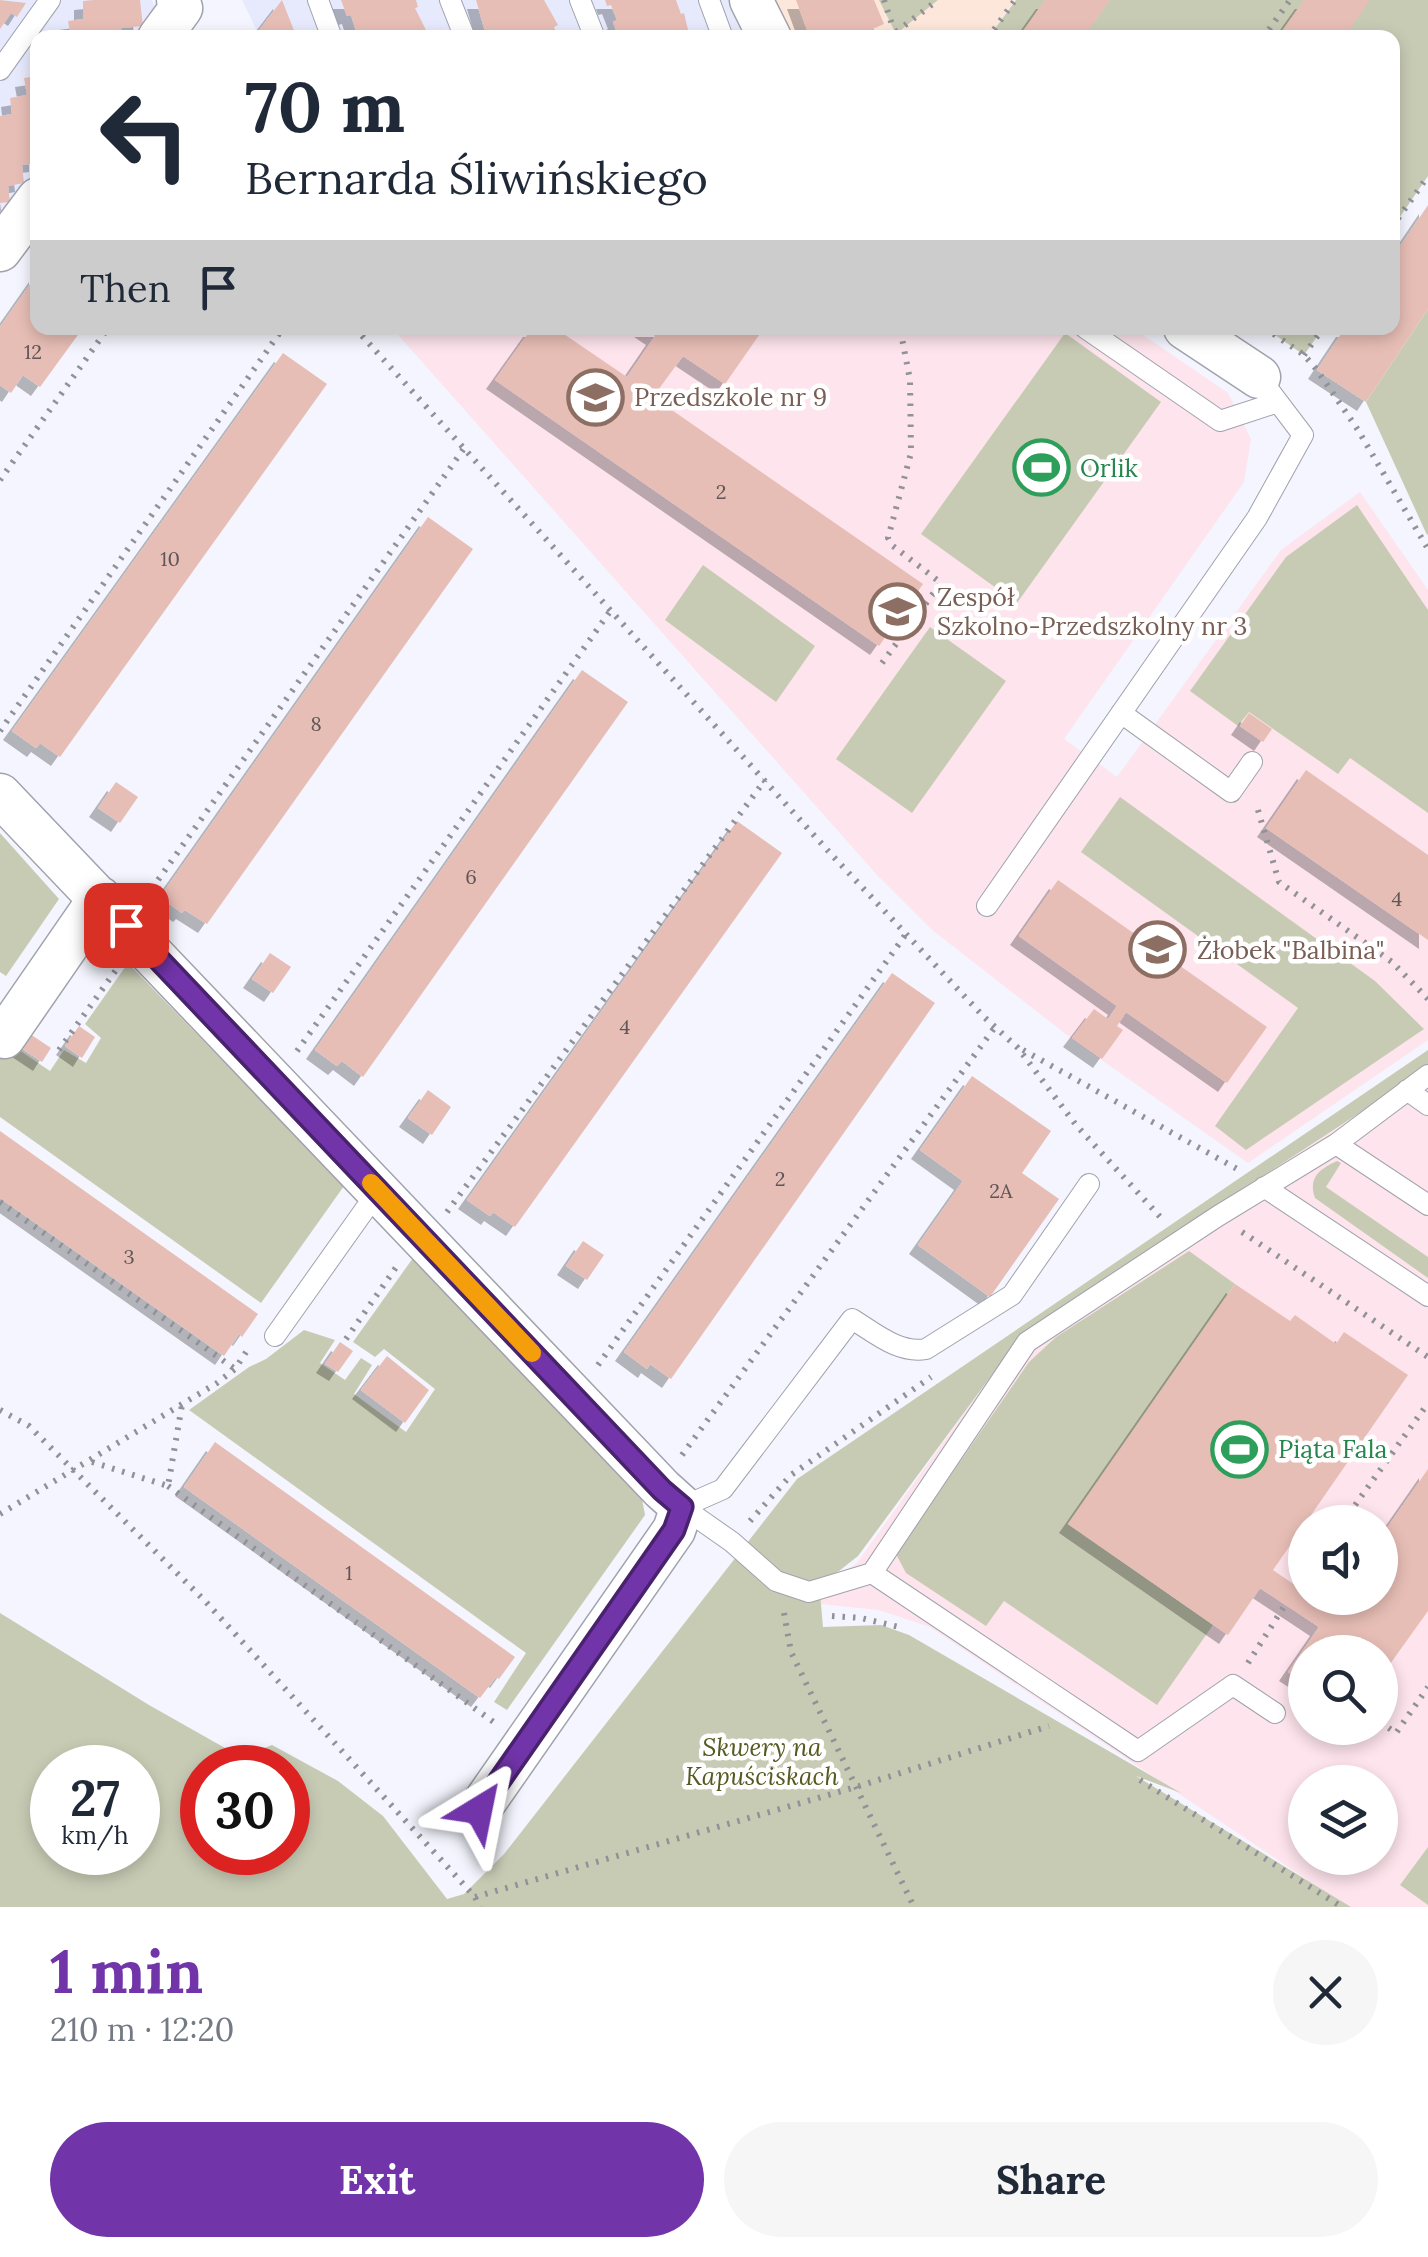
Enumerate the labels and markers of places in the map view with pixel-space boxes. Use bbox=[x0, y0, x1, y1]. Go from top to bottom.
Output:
school or university icon: Przedszkole nr 9 bbox=[565, 367, 625, 427]
place label: Przedszkole nr 9 bbox=[634, 381, 827, 413]
sports icon: Orlik bbox=[1011, 438, 1071, 498]
place label: Orlik bbox=[1080, 452, 1138, 484]
school or university icon: Zespół Szkolno-Przedszkolny nr 3 bbox=[868, 581, 928, 641]
place label: Zespół Szkolno-Przedszkolny nr 3 bbox=[937, 581, 1248, 642]
pin bbox=[84, 883, 169, 968]
school or university icon: Żłobek "Balbina" bbox=[1128, 920, 1188, 980]
place label: Żłobek "Balbina" bbox=[1197, 934, 1384, 966]
sports icon: Piąta Fala bbox=[1209, 1419, 1269, 1479]
place label: Piąta Fala bbox=[1278, 1433, 1387, 1465]

